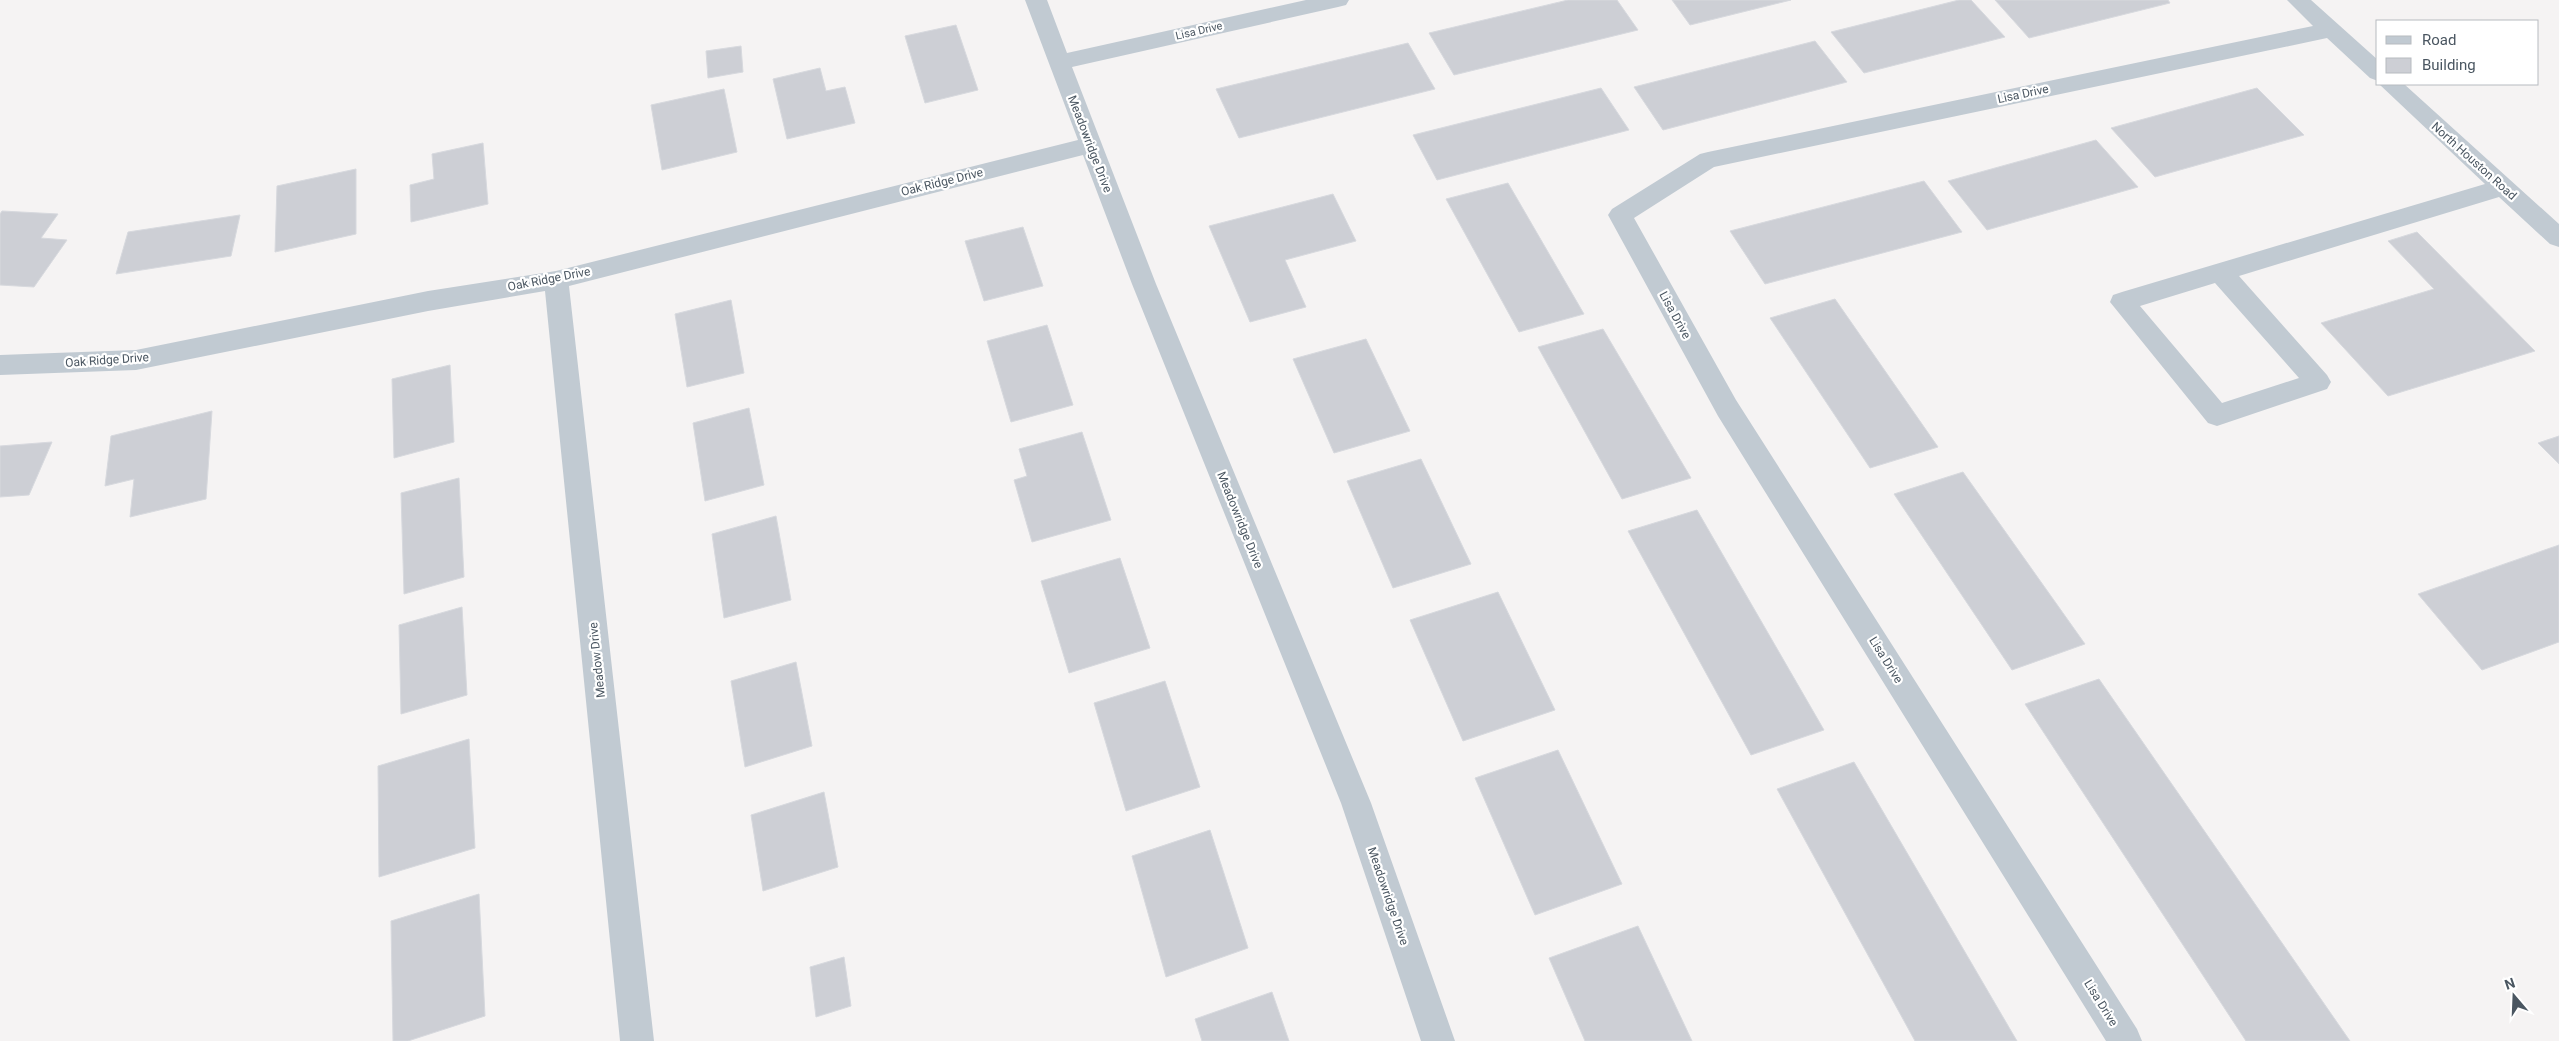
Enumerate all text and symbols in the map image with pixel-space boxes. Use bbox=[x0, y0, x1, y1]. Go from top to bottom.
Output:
street label: Lisa Drive bbox=[1174, 19, 1224, 43]
legend bbox=[2376, 20, 2539, 85]
text: Road bbox=[2422, 31, 2456, 49]
text: Building bbox=[2422, 56, 2476, 74]
street label: Lisa Drive bbox=[1996, 82, 2050, 106]
street label: Meadowridge Drive bbox=[1065, 94, 1115, 194]
street label: North Houston Road bbox=[2429, 119, 2519, 203]
street label: Oak Ridge Drive bbox=[900, 165, 984, 199]
street label: Oak Ridge Drive bbox=[506, 264, 592, 294]
street label: Lisa Drive bbox=[1656, 289, 1694, 341]
street label: Oak Ridge Drive bbox=[65, 350, 149, 370]
street label: Meadowridge Drive bbox=[1214, 470, 1266, 570]
street label: Meadow Drive bbox=[586, 622, 608, 698]
street label: Lisa Drive bbox=[1866, 634, 1906, 686]
street label: Meadowridge Drive bbox=[1365, 845, 1411, 947]
north arrow bbox=[2489, 971, 2539, 1021]
text: N bbox=[2502, 975, 2517, 993]
street label: Lisa Drive bbox=[2081, 977, 2121, 1029]

